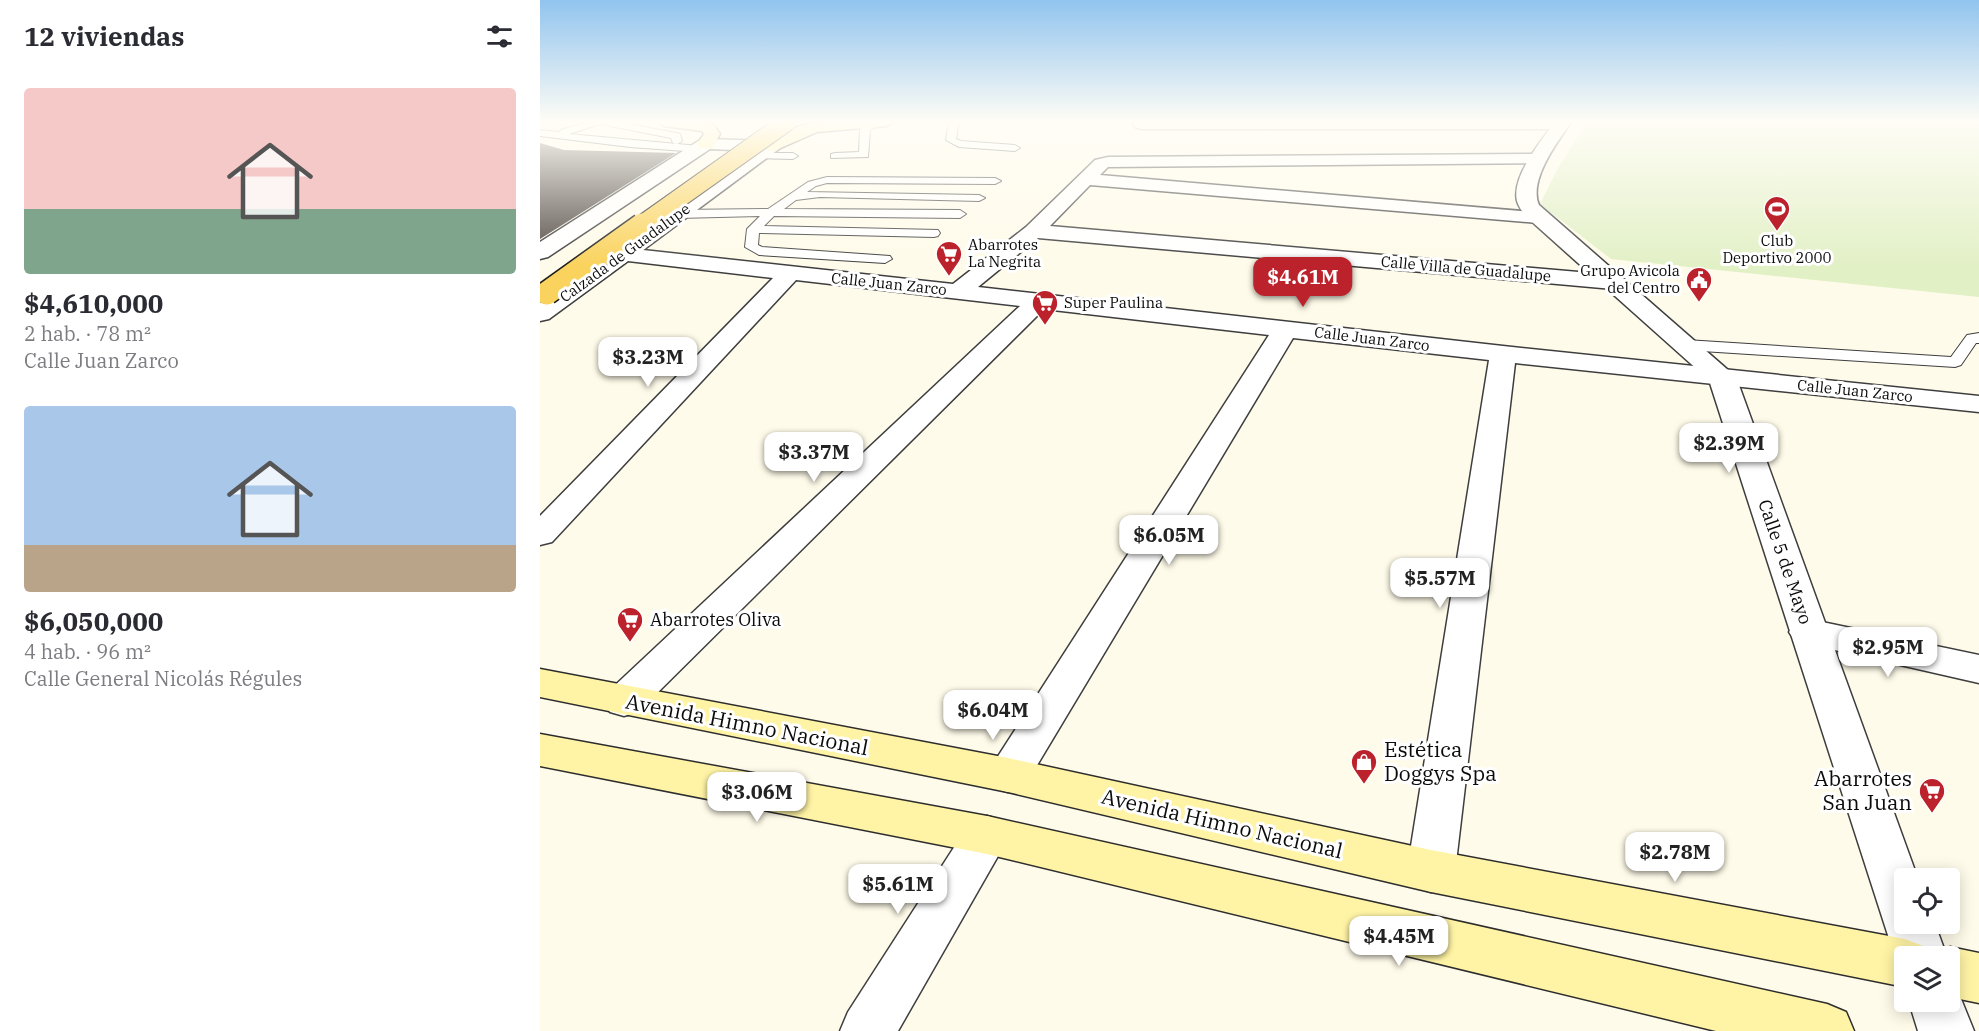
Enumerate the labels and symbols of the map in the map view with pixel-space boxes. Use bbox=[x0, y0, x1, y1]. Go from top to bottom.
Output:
sports icon: Club Deportivo 2000 bbox=[1762, 194, 1792, 232]
street label: Calzada de Guadalupe bbox=[556, 199, 694, 306]
place label: Club Deportivo 2000 bbox=[1722, 231, 1832, 267]
place label: Abarrotes La Negrita bbox=[968, 235, 1041, 271]
supermarket icon: Abarrotes La Negrita bbox=[934, 239, 964, 277]
street label: Calle Villa de Guadalupe bbox=[1380, 252, 1552, 285]
pin: $4.61M bbox=[1254, 257, 1352, 308]
place label: Grupo Avicola del Centro bbox=[1580, 261, 1680, 297]
public building icon: Grupo Avicola del Centro bbox=[1684, 265, 1714, 303]
street label: Calle Juan Zarco bbox=[830, 268, 948, 299]
supermarket icon: Super Paulina bbox=[1030, 288, 1060, 326]
place label: Super Paulina bbox=[1064, 293, 1163, 312]
street label: Calle Juan Zarco bbox=[1313, 322, 1431, 355]
pin: $3.23M bbox=[599, 337, 697, 388]
street label: Calle Juan Zarco bbox=[1796, 375, 1914, 406]
pin: $2.39M bbox=[1680, 423, 1778, 474]
pin: $3.37M bbox=[765, 432, 863, 483]
street label: Calle 5 de Mayo bbox=[1753, 496, 1818, 627]
pin: $6.05M bbox=[1120, 515, 1218, 566]
pin: $5.57M bbox=[1391, 558, 1489, 609]
supermarket icon: Abarrotes Oliva bbox=[615, 605, 645, 643]
place label: Abarrotes Oliva bbox=[650, 608, 782, 631]
pin: $2.95M bbox=[1839, 627, 1937, 678]
street label: Avenida Himno Nacional bbox=[623, 687, 871, 761]
pin: $6.04M bbox=[944, 690, 1042, 741]
place label: Estética Doggys Spa bbox=[1384, 735, 1497, 787]
shop icon: Estética Doggys Spa bbox=[1349, 747, 1379, 785]
place label: Abarrotes San Juan bbox=[1814, 764, 1912, 816]
pin: $3.06M bbox=[708, 772, 806, 823]
supermarket icon: Abarrotes San Juan bbox=[1917, 776, 1947, 814]
street label: Avenida Himno Nacional bbox=[1099, 782, 1346, 864]
pin: $2.78M bbox=[1626, 832, 1724, 883]
pin: $5.61M bbox=[849, 864, 947, 915]
pin: $4.45M bbox=[1350, 916, 1448, 967]

